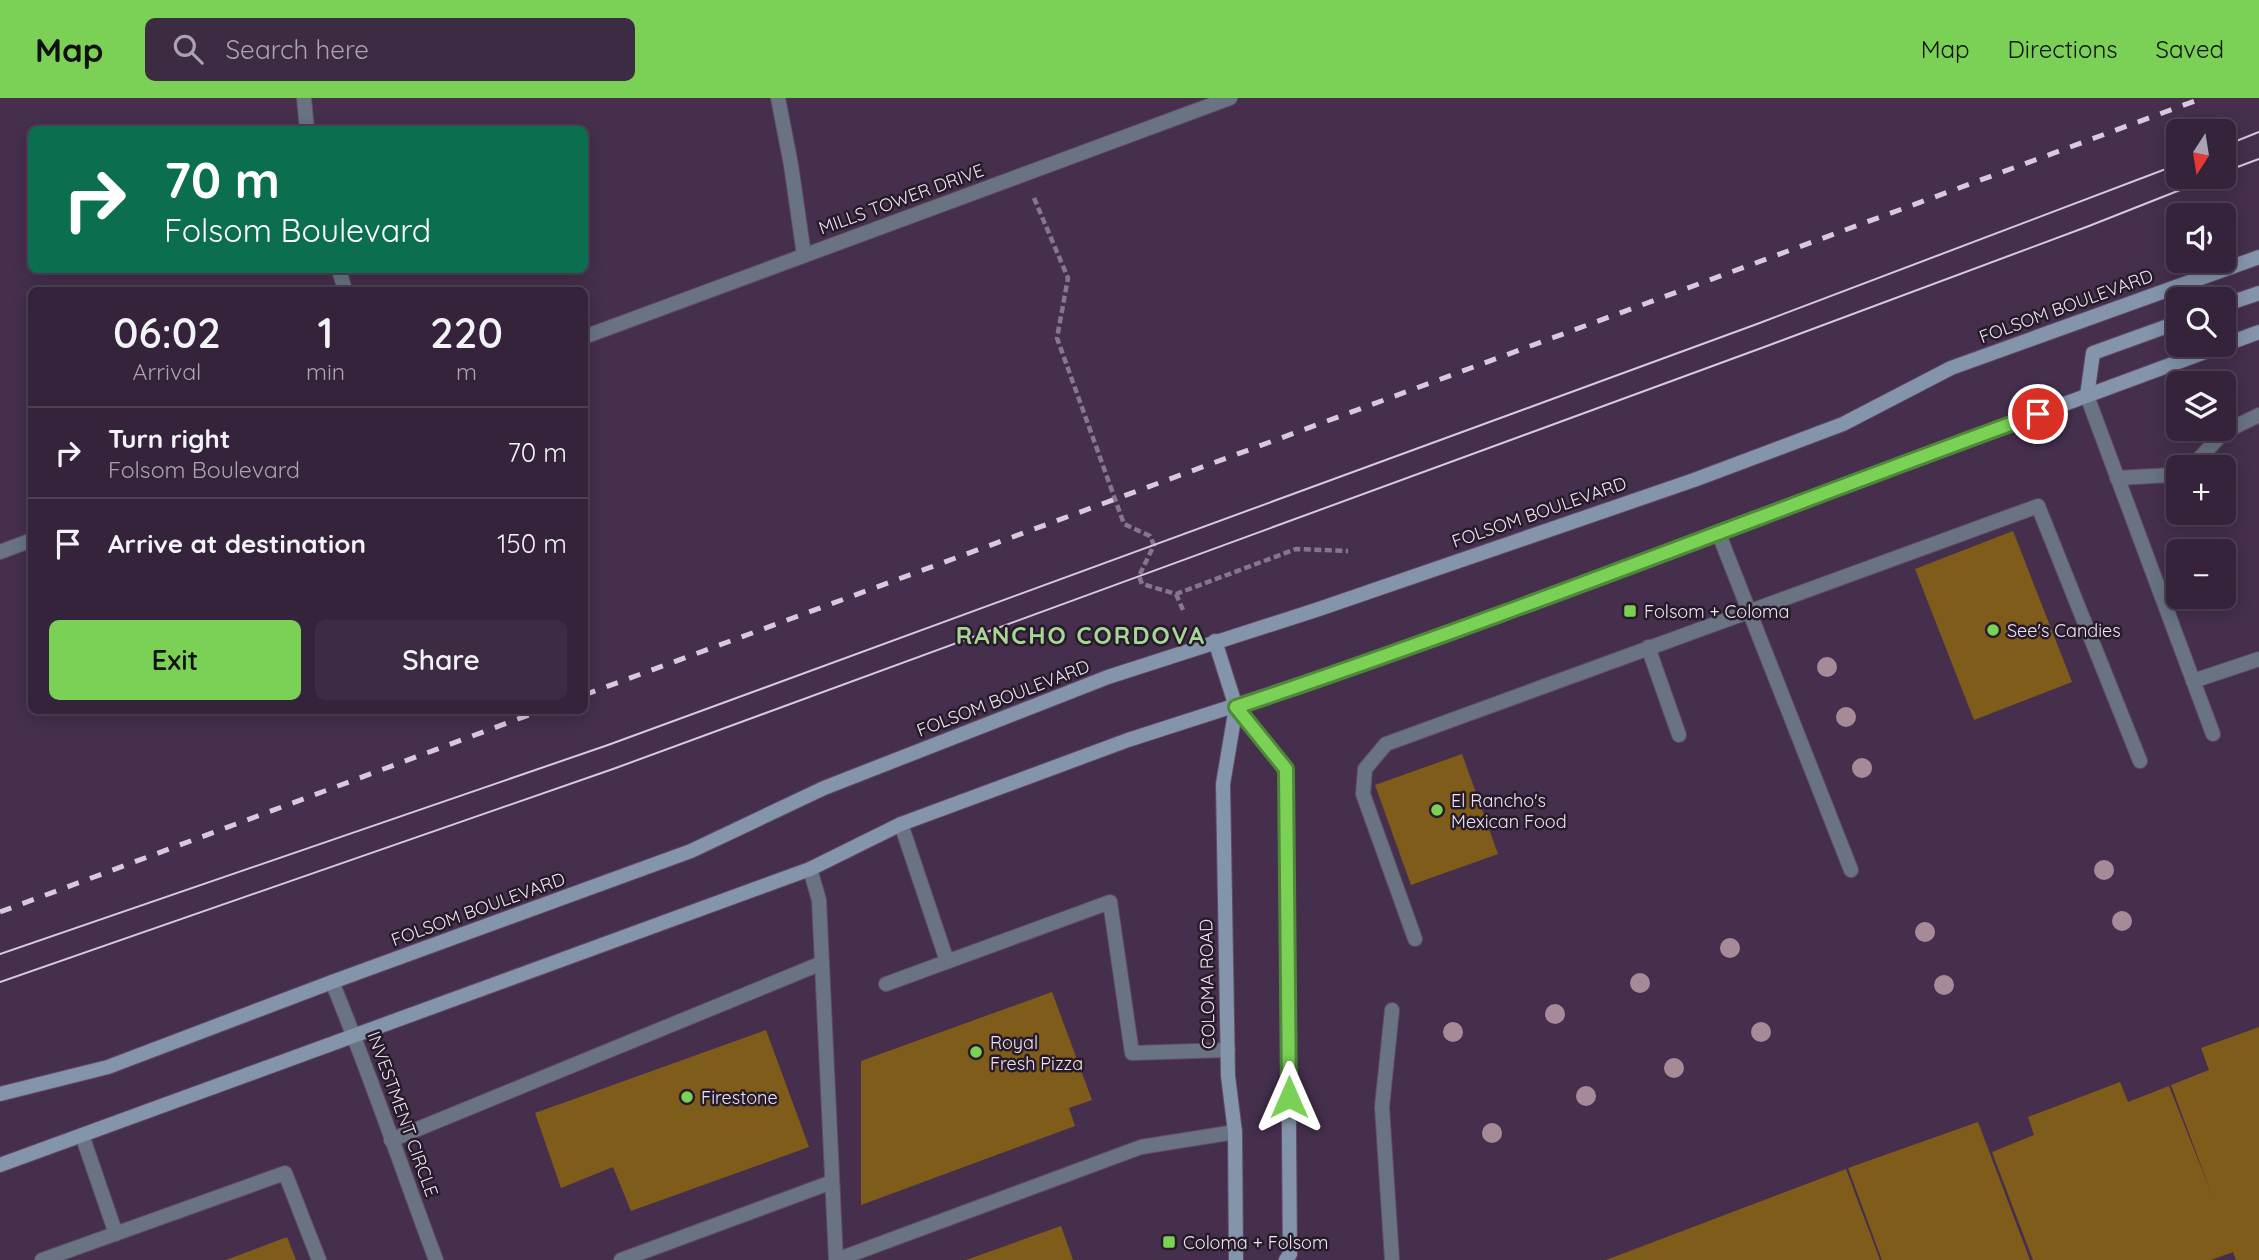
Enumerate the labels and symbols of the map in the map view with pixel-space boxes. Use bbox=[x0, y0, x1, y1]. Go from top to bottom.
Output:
north arrow bbox=[2166, 119, 2236, 189]
street label: MILLS TOWER DRIVE bbox=[815, 158, 987, 240]
street label: FOLSOM BOULEVARD bbox=[1976, 264, 2156, 348]
pin bbox=[2008, 384, 2068, 444]
street label: FOLSOM BOULEVARD bbox=[1449, 471, 1629, 553]
place label: Folsom + Coloma bbox=[1644, 600, 1789, 623]
marker: Folsom + Coloma bbox=[1622, 603, 1638, 619]
place label: See's Candies bbox=[2007, 619, 2121, 642]
district label: RANCHO CORDOVA bbox=[956, 620, 1206, 650]
marker: See's Candies bbox=[1985, 622, 2001, 638]
street label: FOLSOM BOULEVARD bbox=[913, 654, 1093, 742]
place label: El Rancho's Mexican Food bbox=[1451, 789, 1567, 833]
marker: El Rancho's Mexican Food bbox=[1429, 802, 1445, 818]
street label: FOLSOM BOULEVARD bbox=[388, 867, 568, 951]
street label: COLOMA ROAD bbox=[1194, 919, 1220, 1049]
street label: INVESTMENT CIRCLE bbox=[362, 1028, 444, 1200]
place label: Royal Fresh Pizza bbox=[990, 1031, 1083, 1075]
marker: Royal Fresh Pizza bbox=[968, 1044, 984, 1060]
position arrow bbox=[1252, 1060, 1326, 1134]
place label: Firestone bbox=[701, 1086, 778, 1109]
marker: Firestone bbox=[679, 1089, 695, 1105]
place label: Coloma + Folsom bbox=[1183, 1231, 1328, 1254]
marker: Coloma + Folsom bbox=[1161, 1234, 1177, 1250]

